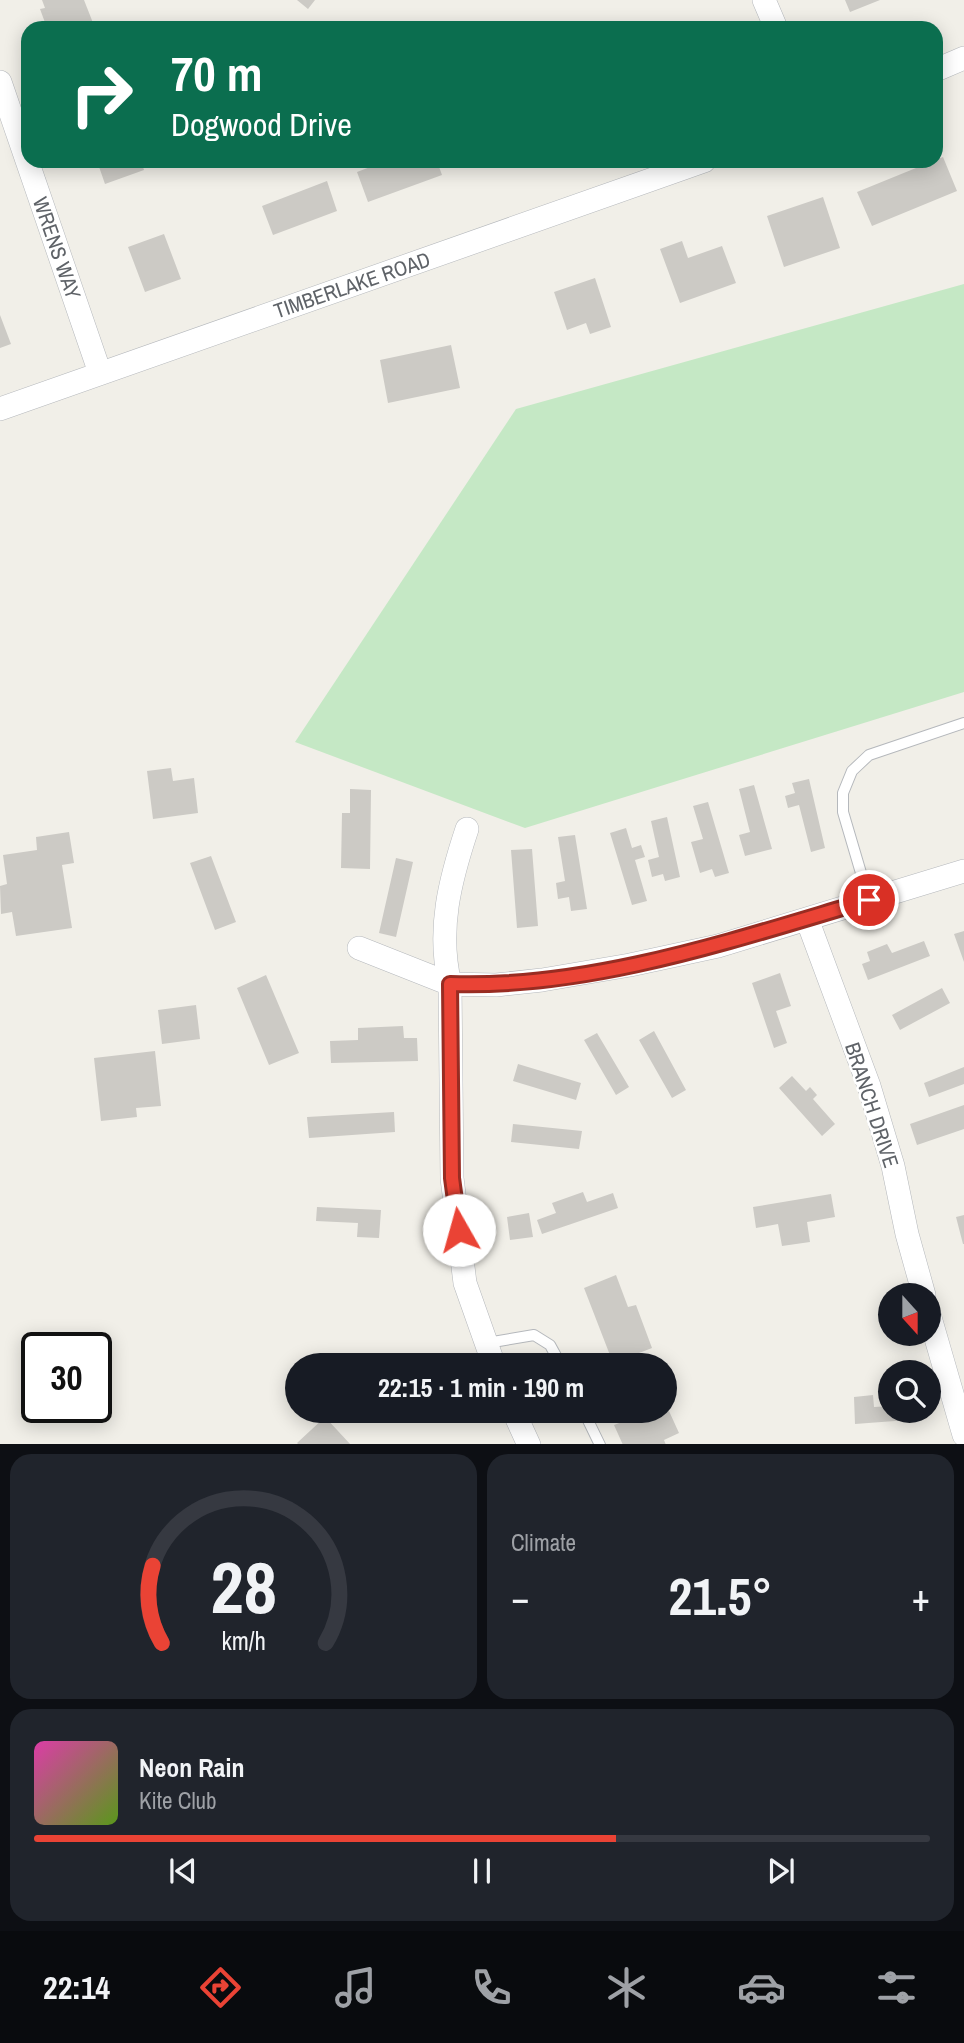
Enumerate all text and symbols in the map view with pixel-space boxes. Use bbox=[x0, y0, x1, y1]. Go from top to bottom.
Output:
text: 70 m bbox=[171, 40, 263, 106]
icon: right bbox=[56, 49, 147, 140]
text: Dogwood Drive bbox=[171, 103, 352, 146]
street label: WRENS WAY bbox=[26, 193, 88, 303]
street label: TIMBERLAKE ROAD bbox=[270, 245, 434, 325]
pin bbox=[839, 870, 899, 930]
icon: arrive bbox=[850, 881, 888, 919]
street label: BRANCH DRIVE bbox=[838, 1039, 906, 1171]
position arrow bbox=[422, 1193, 496, 1267]
north arrow bbox=[878, 1283, 942, 1346]
map controls bbox=[878, 1283, 941, 1423]
speed limit sign: 30 bbox=[21, 1332, 112, 1423]
button: search bbox=[878, 1360, 941, 1423]
text: 22:15 · 1 min · 190 m bbox=[378, 1370, 584, 1405]
text: Climate bbox=[511, 1527, 576, 1558]
text: 28 bbox=[210, 1538, 277, 1636]
text: 21.5° bbox=[669, 1561, 772, 1631]
text: − bbox=[511, 1572, 529, 1623]
text: + bbox=[912, 1572, 930, 1623]
text: km/h bbox=[221, 1623, 266, 1657]
text: Neon Rain bbox=[139, 1750, 244, 1785]
text: Kite Club bbox=[139, 1785, 217, 1816]
icon: previous bbox=[164, 1852, 202, 1890]
icon: pause bbox=[463, 1852, 501, 1890]
icon: next bbox=[762, 1852, 800, 1890]
icon: directions bbox=[196, 1963, 245, 2012]
icon: music bbox=[331, 1963, 380, 2012]
icon: phone bbox=[467, 1963, 516, 2012]
icon: climate bbox=[602, 1963, 651, 2012]
icon: car bbox=[737, 1963, 786, 2012]
icon: filters bbox=[872, 1963, 921, 2012]
text: 22:14 bbox=[43, 1966, 110, 2009]

